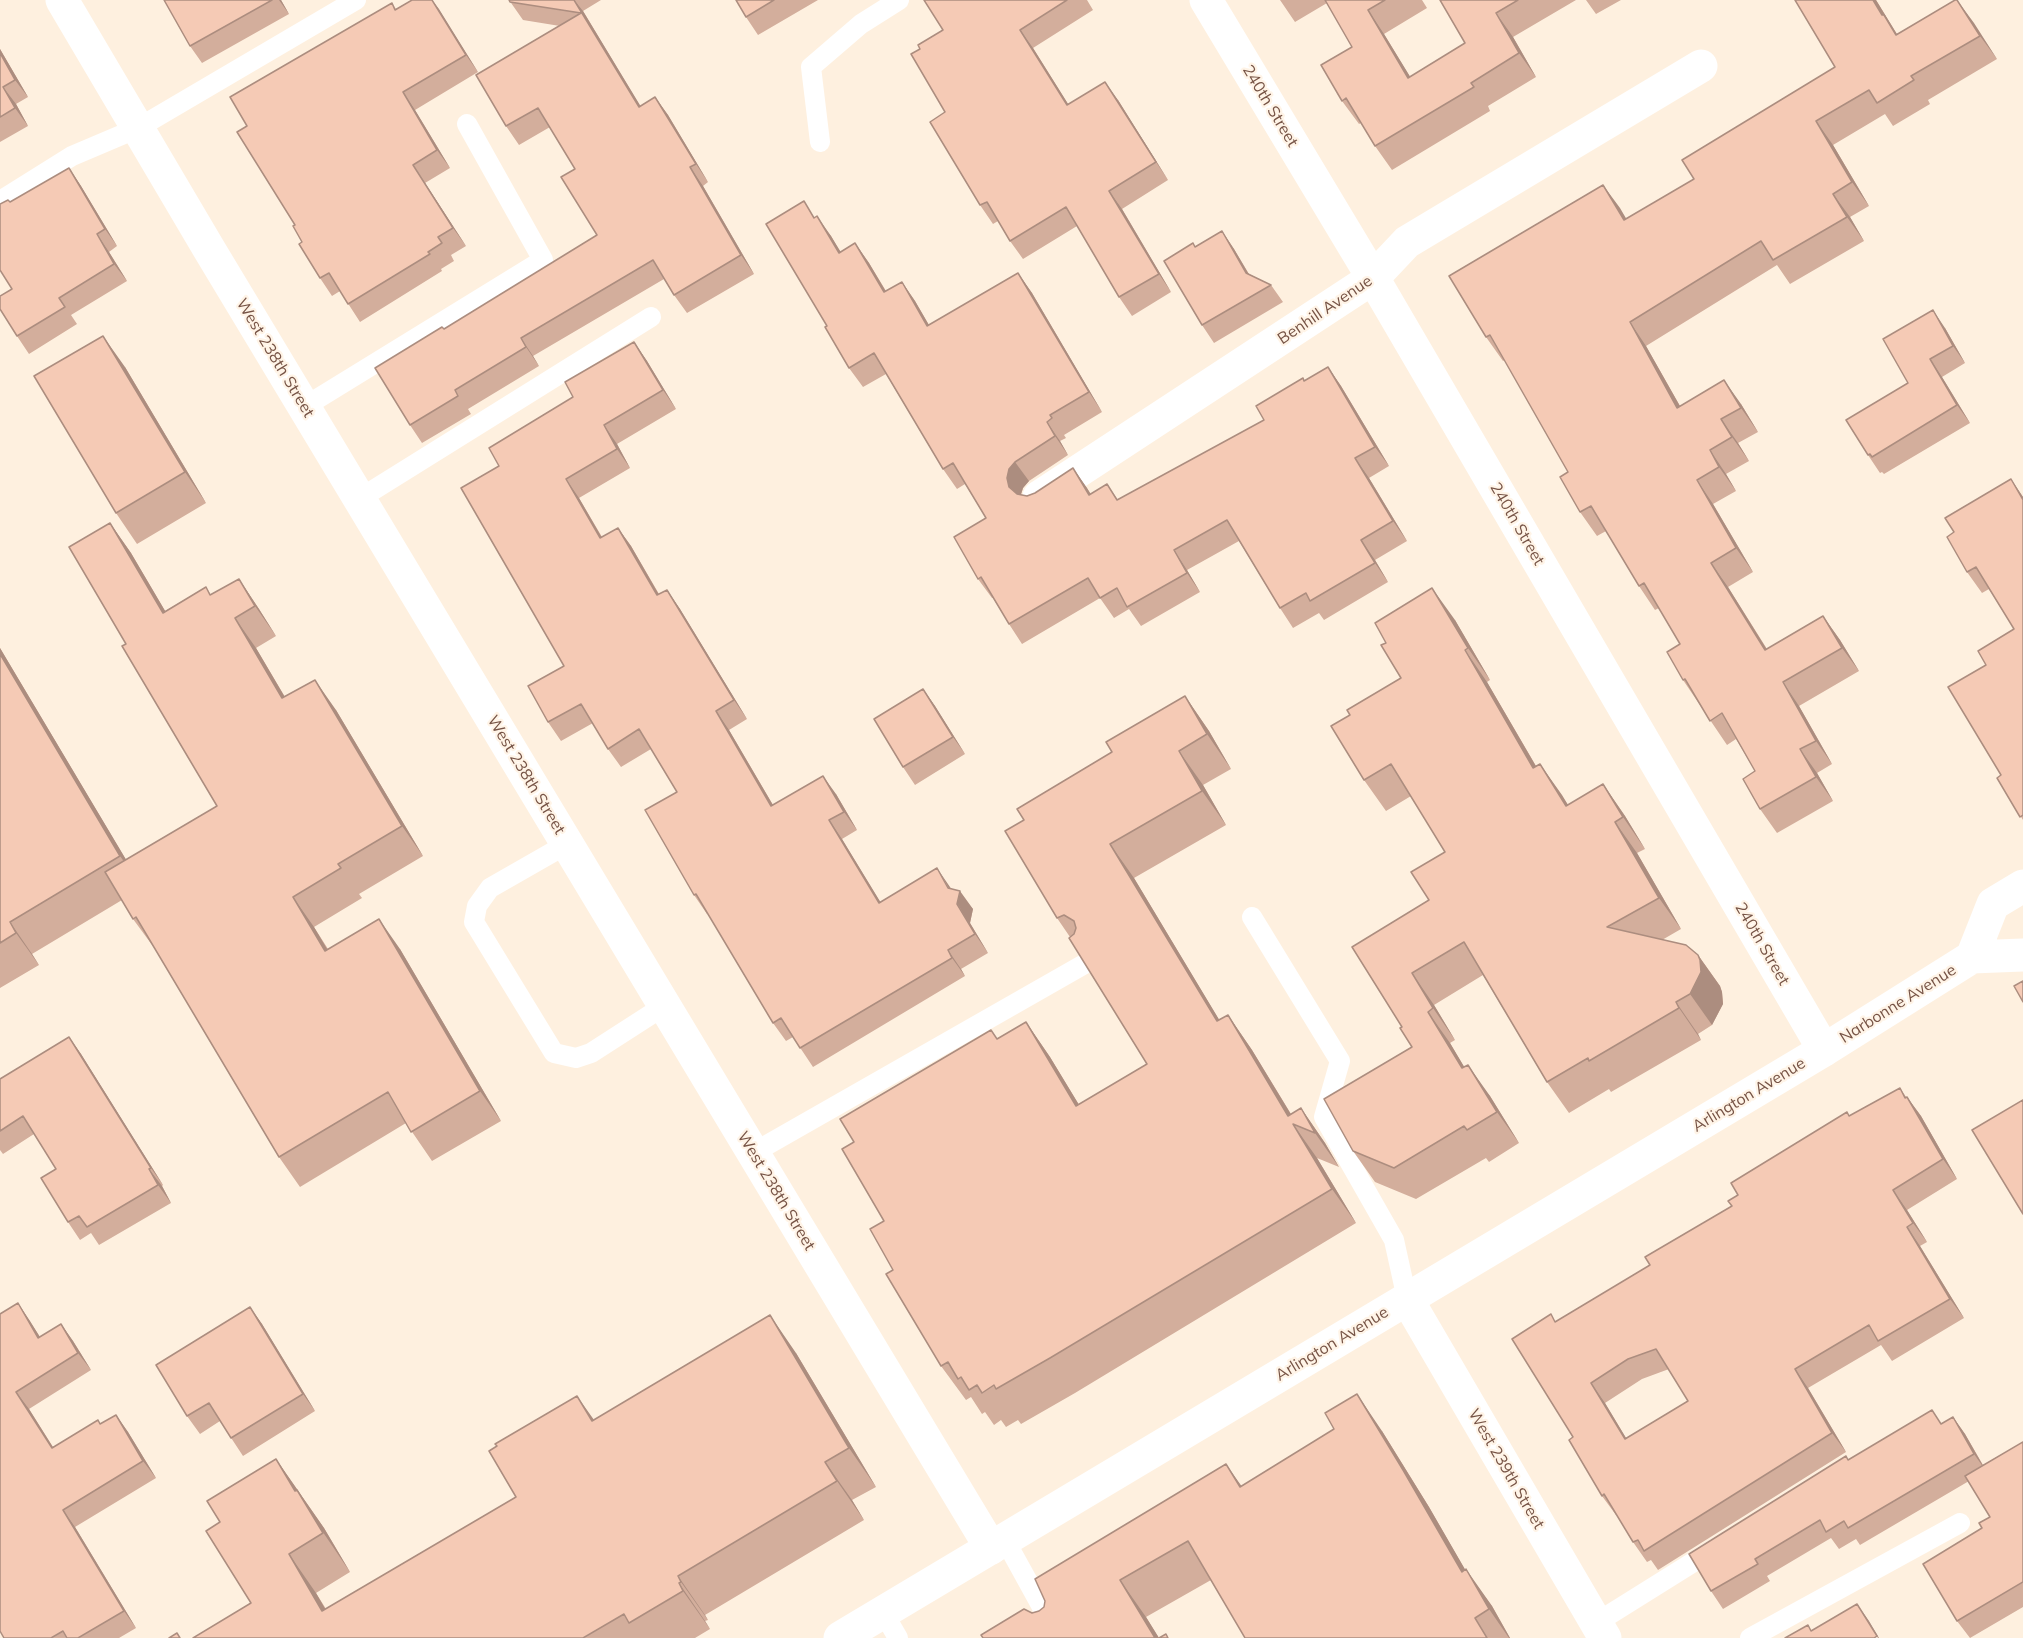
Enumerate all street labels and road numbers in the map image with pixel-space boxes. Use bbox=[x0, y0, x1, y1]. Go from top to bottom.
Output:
street label: 240th Street bbox=[1238, 62, 1302, 150]
street label: Benhill Avenue bbox=[1274, 271, 1376, 349]
street label: West 238th Street bbox=[232, 295, 318, 421]
street label: 240th Street bbox=[1486, 479, 1548, 569]
street label: West 238th Street bbox=[483, 712, 569, 838]
street label: 240th Street bbox=[1731, 899, 1793, 989]
street label: Narbonne Avenue bbox=[1836, 960, 1960, 1048]
street label: Arlington Avenue bbox=[1689, 1054, 1809, 1136]
street label: West 238th Street bbox=[733, 1128, 819, 1254]
street label: Arlington Avenue bbox=[1272, 1303, 1392, 1385]
street label: West 239th Street bbox=[1464, 1406, 1548, 1532]

